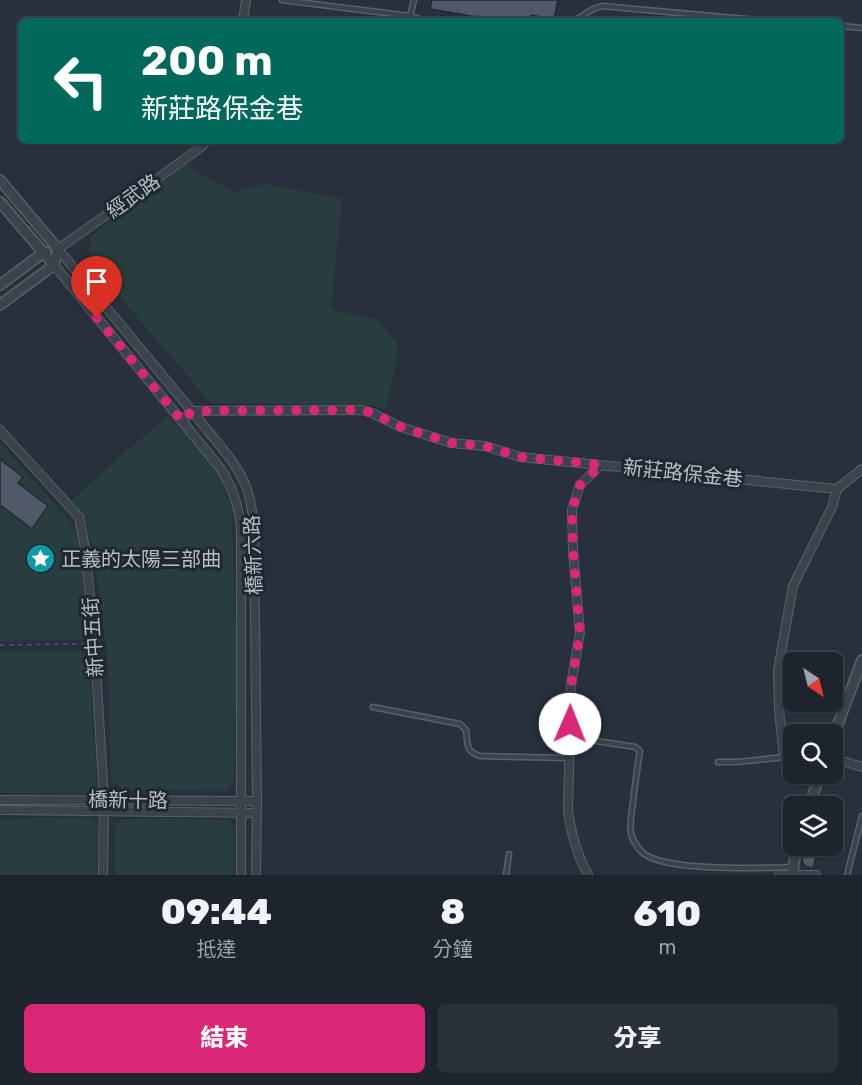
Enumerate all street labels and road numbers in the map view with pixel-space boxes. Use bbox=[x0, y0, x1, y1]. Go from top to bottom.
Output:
street label: 經武路 bbox=[102, 169, 164, 223]
street label: 新莊路保金巷 bbox=[622, 455, 744, 491]
street label: 橋新六路 bbox=[240, 515, 266, 595]
street label: 新中五街 bbox=[78, 596, 108, 678]
street label: 橋新十路 bbox=[88, 787, 168, 813]

